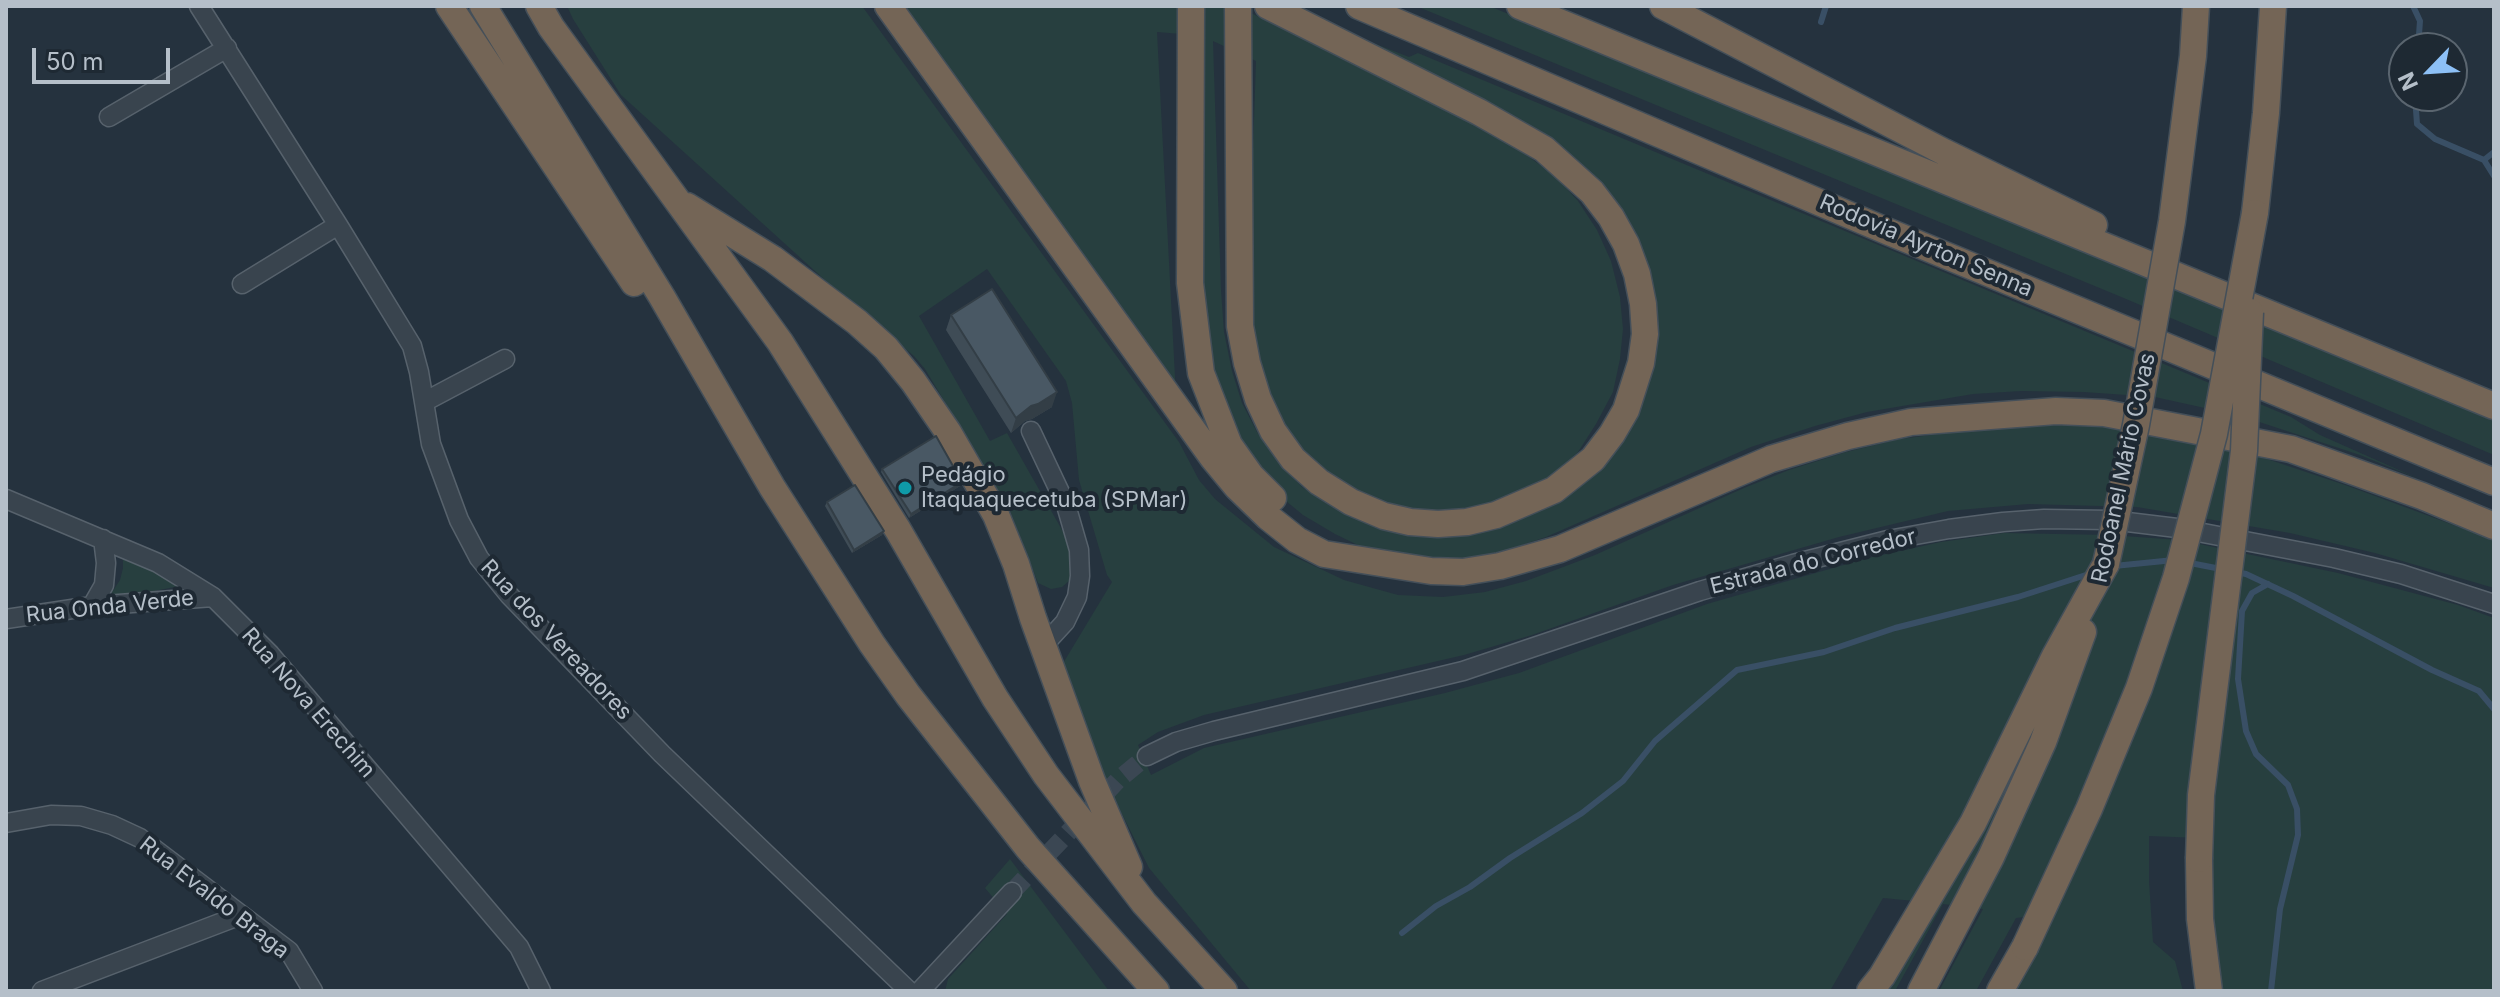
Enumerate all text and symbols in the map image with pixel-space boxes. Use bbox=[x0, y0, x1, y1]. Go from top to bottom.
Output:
scale bar bbox=[36, 32, 174, 82]
north arrow bbox=[2388, 32, 2468, 112]
text: 50 m bbox=[46, 47, 104, 76]
text: N bbox=[2393, 68, 2423, 94]
street label: Rodovia Ayrton Senna bbox=[1816, 189, 2036, 303]
street label: Rodoanel Mário Covas bbox=[2087, 351, 2161, 585]
place label: Pedágio Itaquaquecetuba (SPMar) bbox=[921, 462, 1188, 514]
marker: Pedágio Itaquaquecetuba (SPMar) bbox=[896, 479, 914, 497]
street label: Estrada do Corredor bbox=[1707, 524, 1919, 600]
street label: Rua dos Vereadores bbox=[475, 554, 637, 726]
street label: Rua Onda Verde bbox=[25, 585, 195, 629]
street label: Rua Nova Erechim bbox=[236, 623, 380, 783]
street label: Rua Evaldo Braga bbox=[134, 831, 294, 965]

